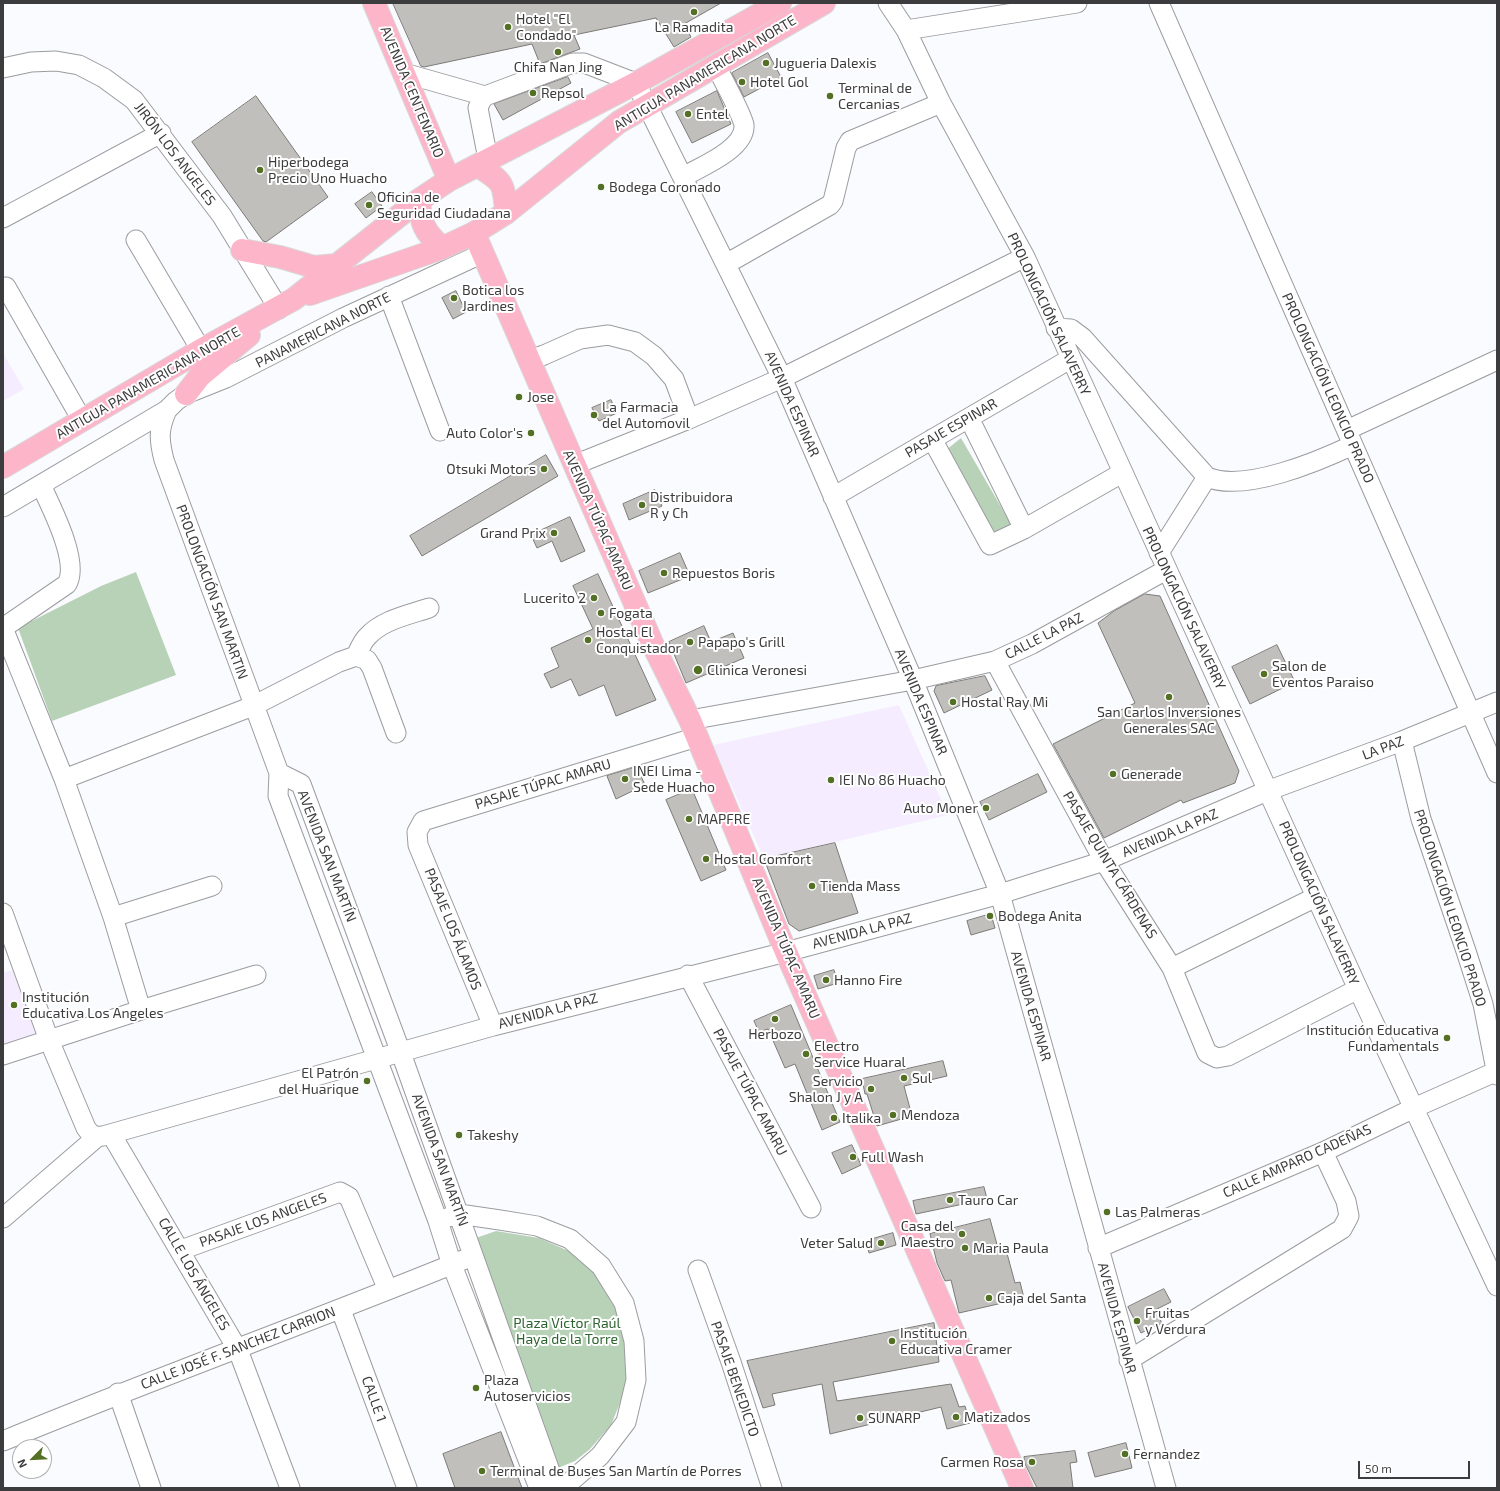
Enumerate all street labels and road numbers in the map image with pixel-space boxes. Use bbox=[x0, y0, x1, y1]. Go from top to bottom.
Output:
street label: ANTIGUA PANAMERICANA NORTE bbox=[611, 12, 799, 134]
street label: AVENIDA CENTENARIO bbox=[377, 24, 447, 160]
street label: JIRÓN LOS ANGELES bbox=[131, 99, 219, 209]
street label: PROLONGACIÓN SALAVERRY bbox=[1004, 230, 1094, 398]
street label: PANAMERICANA NORTE bbox=[253, 289, 393, 371]
street label: PROLONGACIÓN LEONCIO PRADO bbox=[1278, 290, 1378, 486]
street label: ANTIGUA PANAMERICANA NORTE bbox=[53, 323, 243, 443]
street label: AVENIDA ESPINAR bbox=[761, 348, 823, 460]
street label: PASAJE ESPINAR bbox=[902, 395, 1000, 461]
street label: AVENIDA TÚPAC AMARU bbox=[559, 447, 637, 593]
street label: PROLONGACIÓN SAN MARTIN bbox=[173, 502, 251, 682]
street label: PROLONGACIÓN SALAVERRY bbox=[1139, 524, 1229, 692]
street label: CALLE LA PAZ bbox=[1002, 609, 1086, 663]
street label: AVENIDA ESPINAR bbox=[891, 646, 951, 758]
street label: LA PAZ bbox=[1360, 732, 1406, 764]
street label: PASAJE TÚPAC AMARU bbox=[473, 755, 613, 813]
street label: AVENIDA SAN MARTÍN bbox=[294, 788, 360, 924]
street label: PASAJE QUINTA CÁRDENAS bbox=[1059, 788, 1161, 942]
street label: AVENIDA LA PAZ bbox=[1119, 805, 1221, 861]
street label: PROLONGACIÓN LEONCIO PRADO bbox=[1410, 807, 1490, 1009]
street label: PROLONGACIÓN SALAVERRY bbox=[1275, 819, 1363, 987]
street label: PASAJE LOS ÁLAMOS bbox=[421, 866, 485, 992]
street label: AVENIDA TÚPAC AMARU bbox=[749, 875, 823, 1021]
street label: AVENIDA LA PAZ bbox=[810, 910, 914, 952]
street label: AVENIDA ESPINAR bbox=[1007, 949, 1055, 1063]
street label: AVENIDA LA PAZ bbox=[496, 990, 600, 1032]
street label: PASAJE TÚPAC AMARU bbox=[709, 1026, 791, 1158]
street label: AVENIDA SAN MARTÍN bbox=[408, 1091, 472, 1229]
street label: CALLE AMPARO CADEÑAS bbox=[1220, 1121, 1374, 1201]
street label: PASAJE LOS ANGELES bbox=[197, 1189, 329, 1251]
street label: CALLE LOS ÁNGELES bbox=[155, 1215, 233, 1333]
street label: AVENIDA ESPINAR bbox=[1094, 1261, 1140, 1375]
street label: CALLE JOSÉ F. SANCHEZ CARRION bbox=[138, 1303, 338, 1393]
street label: PASAJE BENEDICTO bbox=[707, 1319, 763, 1439]
street label: CALLE 1 bbox=[358, 1374, 390, 1424]

